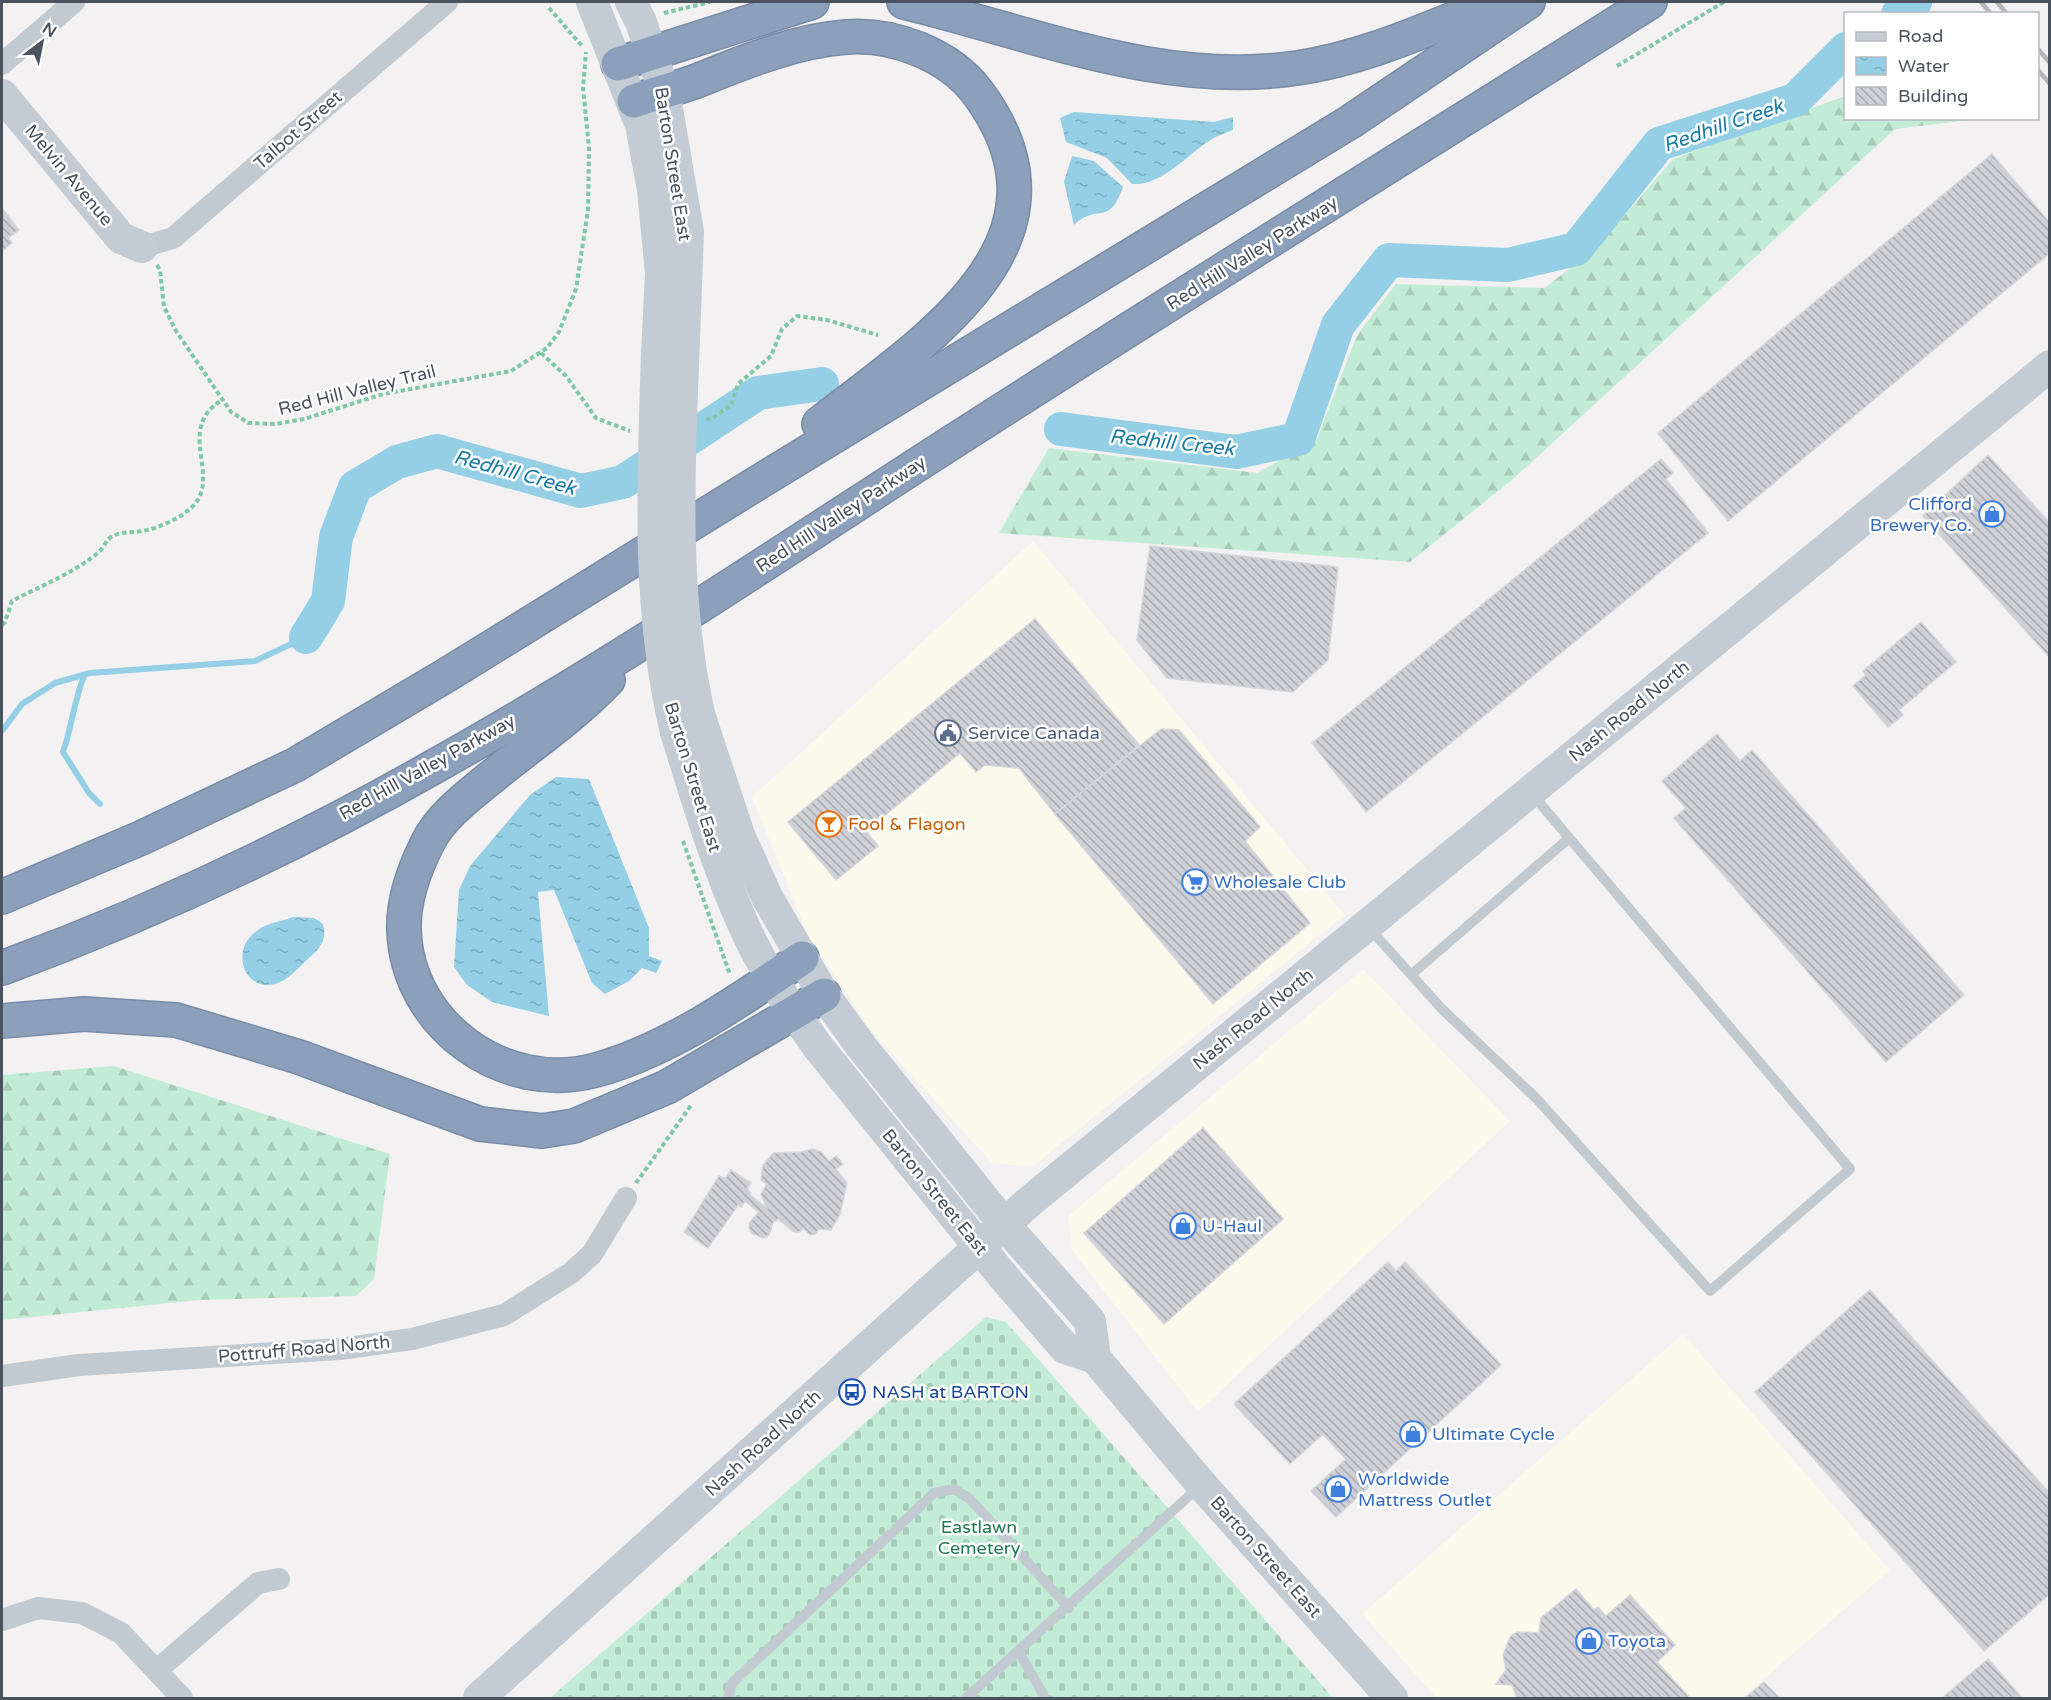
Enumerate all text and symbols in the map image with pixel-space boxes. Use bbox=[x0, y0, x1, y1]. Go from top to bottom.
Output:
north arrow bbox=[12, 12, 72, 72]
legend bbox=[1844, 12, 2039, 120]
text: N bbox=[39, 18, 60, 42]
text: Road bbox=[1898, 25, 1943, 47]
text: Water bbox=[1898, 55, 1949, 77]
street label: Barton Street East bbox=[650, 85, 696, 243]
text: Building bbox=[1898, 85, 1968, 107]
street label: Talbot Street bbox=[250, 86, 347, 174]
water label: Redhill Creek bbox=[1660, 94, 1788, 158]
street label: Melvin Avenue bbox=[20, 120, 118, 230]
street label: Red Hill Valley Parkway bbox=[1162, 191, 1342, 315]
street label: Red Hill Valley Trail bbox=[276, 360, 438, 420]
water label: Redhill Creek bbox=[1108, 425, 1237, 462]
water label: Redhill Creek bbox=[451, 445, 580, 501]
street label: Red Hill Valley Parkway bbox=[752, 451, 930, 577]
place label: Clifford Brewery Co. bbox=[1870, 493, 1972, 536]
shop icon: Clifford Brewery Co. bbox=[1977, 499, 2007, 529]
street label: Nash Road North bbox=[1564, 656, 1694, 766]
street label: Barton Street East bbox=[660, 699, 726, 855]
street label: Red Hill Valley Parkway bbox=[335, 709, 519, 825]
public building icon: Service Canada bbox=[933, 718, 963, 748]
place label: Service Canada bbox=[968, 722, 1100, 744]
bar icon: Fool & Flagon bbox=[814, 809, 844, 839]
place label: Fool & Flagon bbox=[848, 813, 966, 835]
supermarket icon: Wholesale Club bbox=[1180, 867, 1210, 897]
place label: Wholesale Club bbox=[1214, 871, 1346, 893]
street label: Nash Road North bbox=[1188, 964, 1318, 1074]
street label: Barton Street East bbox=[877, 1125, 993, 1260]
shop icon: U-Haul bbox=[1168, 1211, 1198, 1241]
place label: U-Haul bbox=[1202, 1215, 1262, 1237]
street label: Pottruff Road North bbox=[217, 1331, 391, 1367]
bus stop icon: NASH at BARTON bbox=[837, 1377, 867, 1407]
place label: NASH at BARTON bbox=[872, 1381, 1029, 1403]
street label: Nash Road North bbox=[700, 1385, 826, 1501]
shop icon: Ultimate Cycle bbox=[1398, 1419, 1428, 1449]
place label: Ultimate Cycle bbox=[1432, 1423, 1555, 1445]
place label: Worldwide Mattress Outlet bbox=[1358, 1468, 1492, 1511]
shop icon: Worldwide Mattress Outlet bbox=[1323, 1474, 1353, 1504]
street label: Barton Street East bbox=[1206, 1492, 1326, 1622]
park label: Eastlawn Cemetery bbox=[938, 1516, 1021, 1559]
shop icon: Toyota bbox=[1574, 1626, 1604, 1656]
place label: Toyota bbox=[1608, 1630, 1666, 1652]

